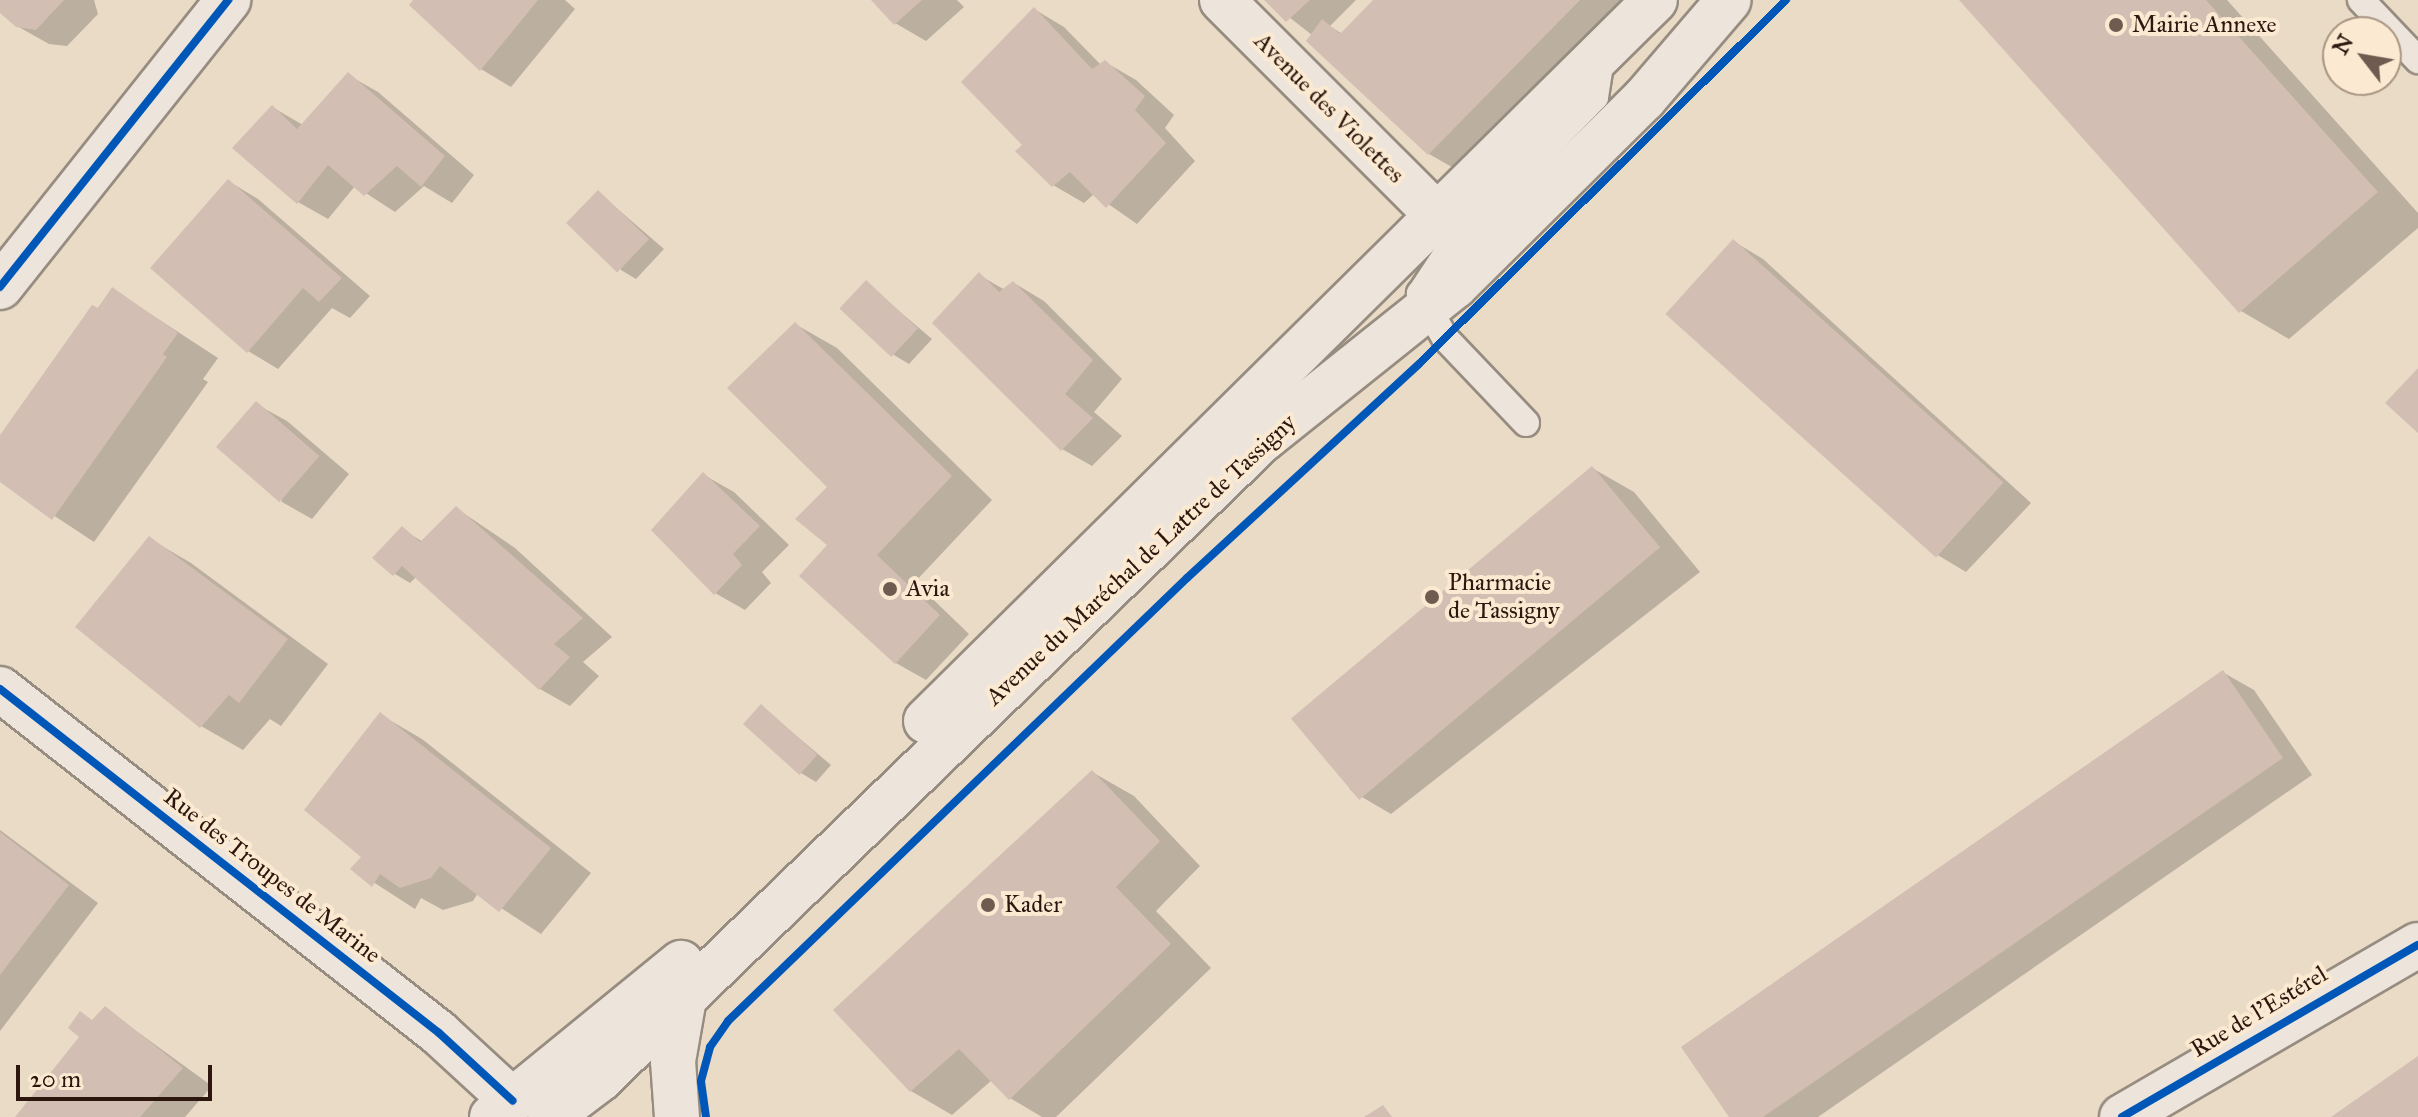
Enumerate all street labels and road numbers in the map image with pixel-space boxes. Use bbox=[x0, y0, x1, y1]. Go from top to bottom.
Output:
street label: Avenue des Violettes bbox=[1248, 27, 1410, 189]
street label: Avenue du Maréchal de Lattre de Tassigny bbox=[980, 408, 1302, 712]
street label: Rue des Troupes de Marine bbox=[158, 782, 386, 970]
street label: Rue de l'Estérel bbox=[2186, 960, 2332, 1064]

